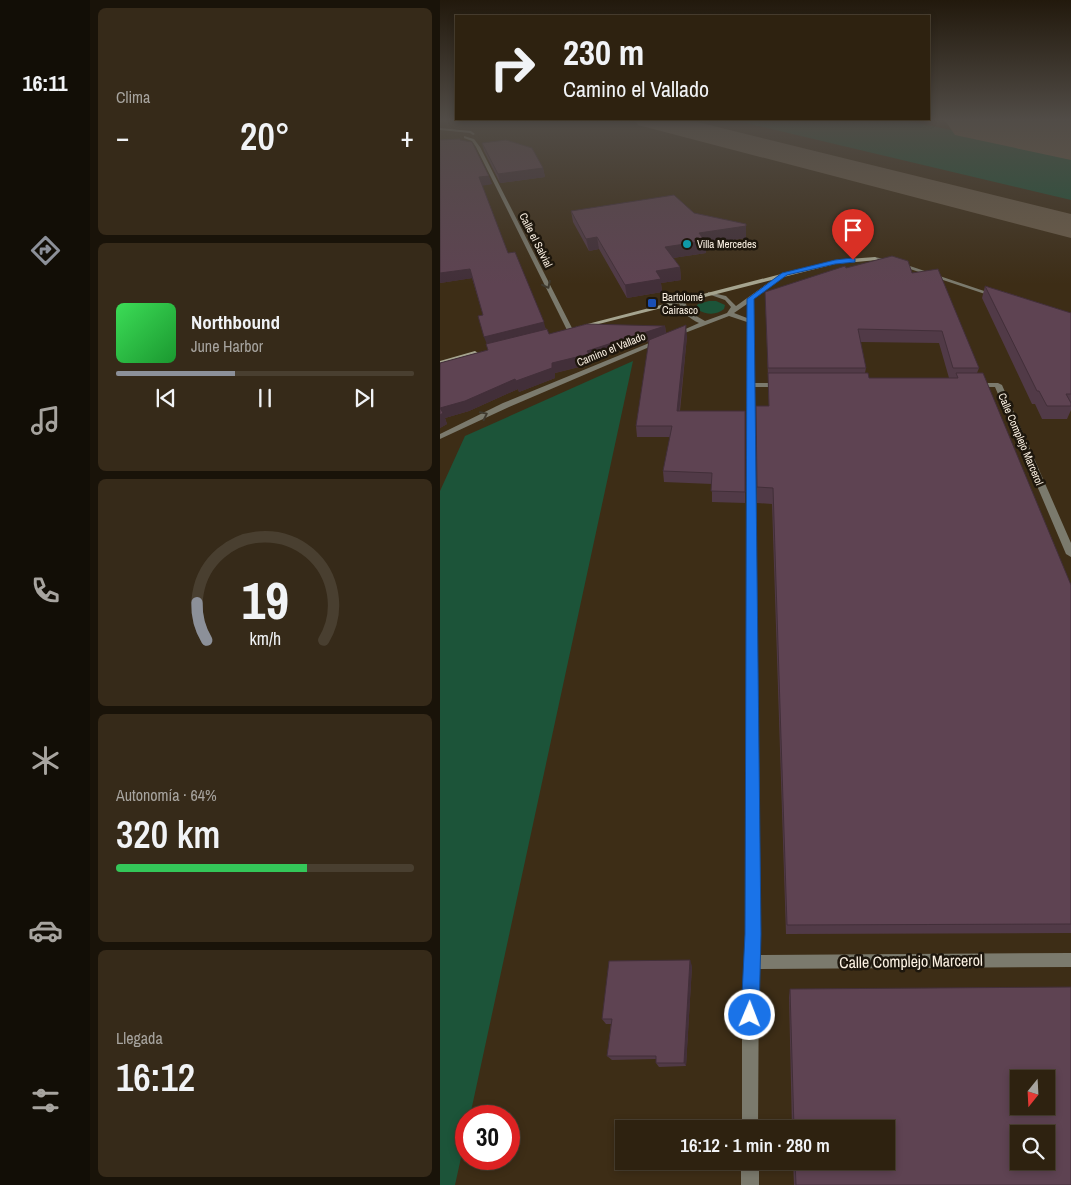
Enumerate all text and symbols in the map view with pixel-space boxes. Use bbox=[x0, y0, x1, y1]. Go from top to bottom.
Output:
text: 230 m bbox=[563, 29, 644, 76]
icon: right bbox=[480, 35, 545, 100]
text: 16:11 bbox=[22, 68, 68, 98]
text: Camino el Vallado bbox=[563, 74, 709, 104]
text: Clima bbox=[116, 86, 150, 108]
text: 20° bbox=[240, 111, 290, 162]
text: − bbox=[116, 118, 129, 156]
text: + bbox=[401, 118, 414, 156]
pin bbox=[832, 209, 874, 260]
street label: Calle el Salvial bbox=[516, 210, 556, 270]
icon: arrive bbox=[839, 216, 867, 244]
icon: directions bbox=[28, 233, 63, 268]
place label: Villa Mercedes bbox=[697, 237, 757, 251]
marker: Villa Mercedes bbox=[681, 238, 693, 250]
one-way arrow bbox=[541, 280, 551, 289]
place label: Bartolomé Cairasco bbox=[662, 290, 703, 317]
marker: Bartolomé Cairasco bbox=[646, 297, 658, 309]
text: Northbound bbox=[191, 309, 280, 335]
street label: Camino el Vallado bbox=[575, 329, 647, 369]
text: June Harbor bbox=[191, 335, 263, 357]
icon: previous bbox=[152, 384, 180, 412]
icon: pause bbox=[251, 384, 279, 412]
icon: next bbox=[350, 384, 378, 412]
street label: Calle Complejo Marcerol bbox=[995, 391, 1047, 487]
icon: music bbox=[28, 403, 63, 438]
one-way arrow bbox=[479, 411, 488, 422]
text: 19 bbox=[241, 565, 289, 635]
icon: phone bbox=[28, 573, 63, 608]
text: km/h bbox=[249, 627, 281, 651]
icon: climate bbox=[28, 743, 63, 778]
text: Autonomía · 64% bbox=[116, 784, 217, 806]
text: 320 km bbox=[116, 809, 220, 860]
icon: car bbox=[28, 913, 63, 948]
street label: Calle Complejo Marcerol bbox=[839, 949, 983, 973]
position arrow bbox=[723, 988, 775, 1040]
text: Llegada bbox=[116, 1027, 163, 1049]
text: 16:12 bbox=[116, 1052, 195, 1103]
north arrow bbox=[1010, 1070, 1055, 1115]
map controls bbox=[1010, 1070, 1055, 1170]
icon: filters bbox=[28, 1083, 63, 1118]
speed limit sign: 30 bbox=[455, 1105, 520, 1170]
button: search bbox=[1010, 1125, 1055, 1170]
text: 16:12 · 1 min · 280 m bbox=[680, 1132, 830, 1158]

